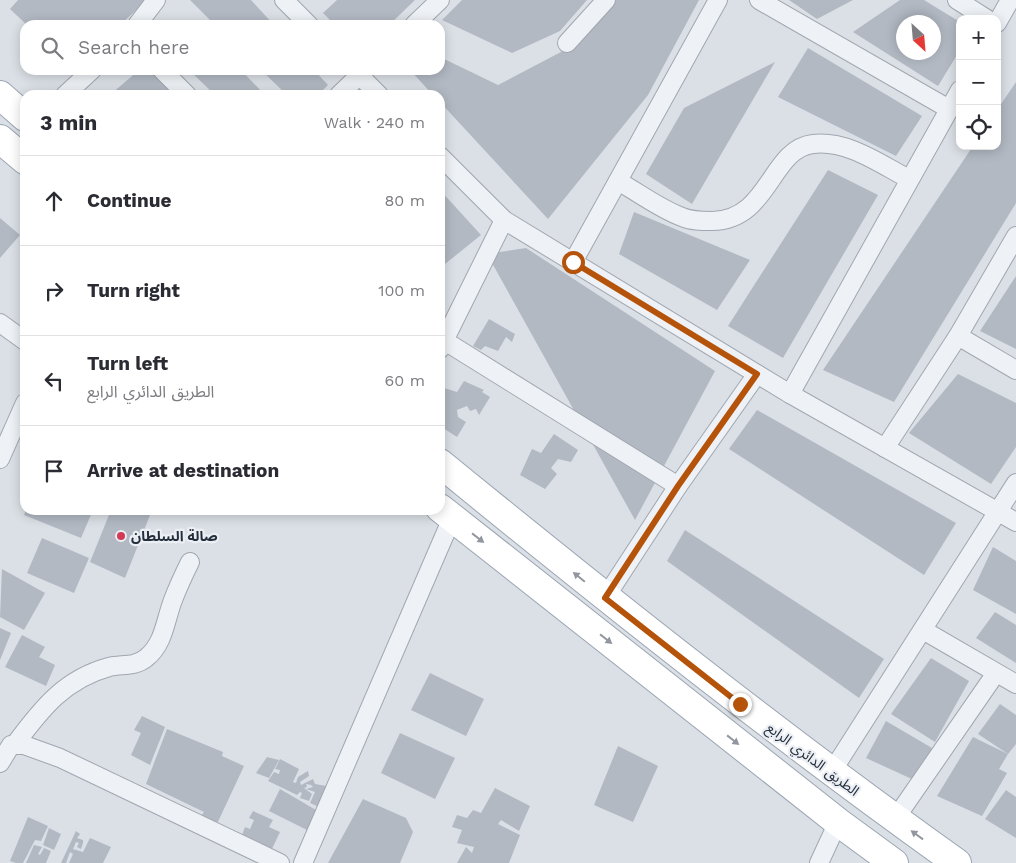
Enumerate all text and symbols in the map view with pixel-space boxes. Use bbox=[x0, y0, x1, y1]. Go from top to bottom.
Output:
north arrow bbox=[896, 15, 941, 60]
map controls bbox=[956, 15, 1001, 150]
button: + bbox=[956, 15, 1001, 60]
search box bbox=[20, 20, 445, 75]
icon: search bbox=[38, 34, 66, 62]
text: Search here bbox=[78, 36, 189, 59]
button: − bbox=[956, 60, 1001, 105]
button: locate bbox=[956, 105, 1001, 150]
text: 3 min bbox=[40, 110, 97, 135]
text: Walk · 240 m bbox=[324, 113, 425, 132]
icon: ahead bbox=[40, 187, 68, 215]
text: Continue bbox=[87, 189, 171, 212]
text: 80 m bbox=[384, 191, 425, 210]
route start bbox=[562, 251, 585, 274]
icon: right bbox=[40, 277, 68, 305]
text: Turn right bbox=[87, 279, 180, 302]
text: 100 m bbox=[378, 281, 425, 300]
text: Turn left bbox=[87, 352, 168, 375]
icon: left bbox=[40, 367, 68, 395]
text: 60 m bbox=[385, 371, 425, 390]
text: الطريق الدائري الرابع bbox=[87, 382, 214, 401]
icon: arrive bbox=[40, 457, 68, 485]
text: Arrive at destination bbox=[87, 459, 279, 482]
place label: صالة السلطان bbox=[131, 528, 218, 544]
marker: صالة السلطان bbox=[115, 530, 127, 542]
one-way arrow bbox=[471, 533, 484, 544]
one-way arrow bbox=[573, 571, 586, 582]
one-way arrow bbox=[599, 634, 613, 644]
route end bbox=[729, 693, 752, 716]
street label: الطريق الدائري الرابع bbox=[762, 719, 862, 802]
one-way arrow bbox=[726, 734, 739, 745]
one-way arrow bbox=[911, 829, 924, 840]

